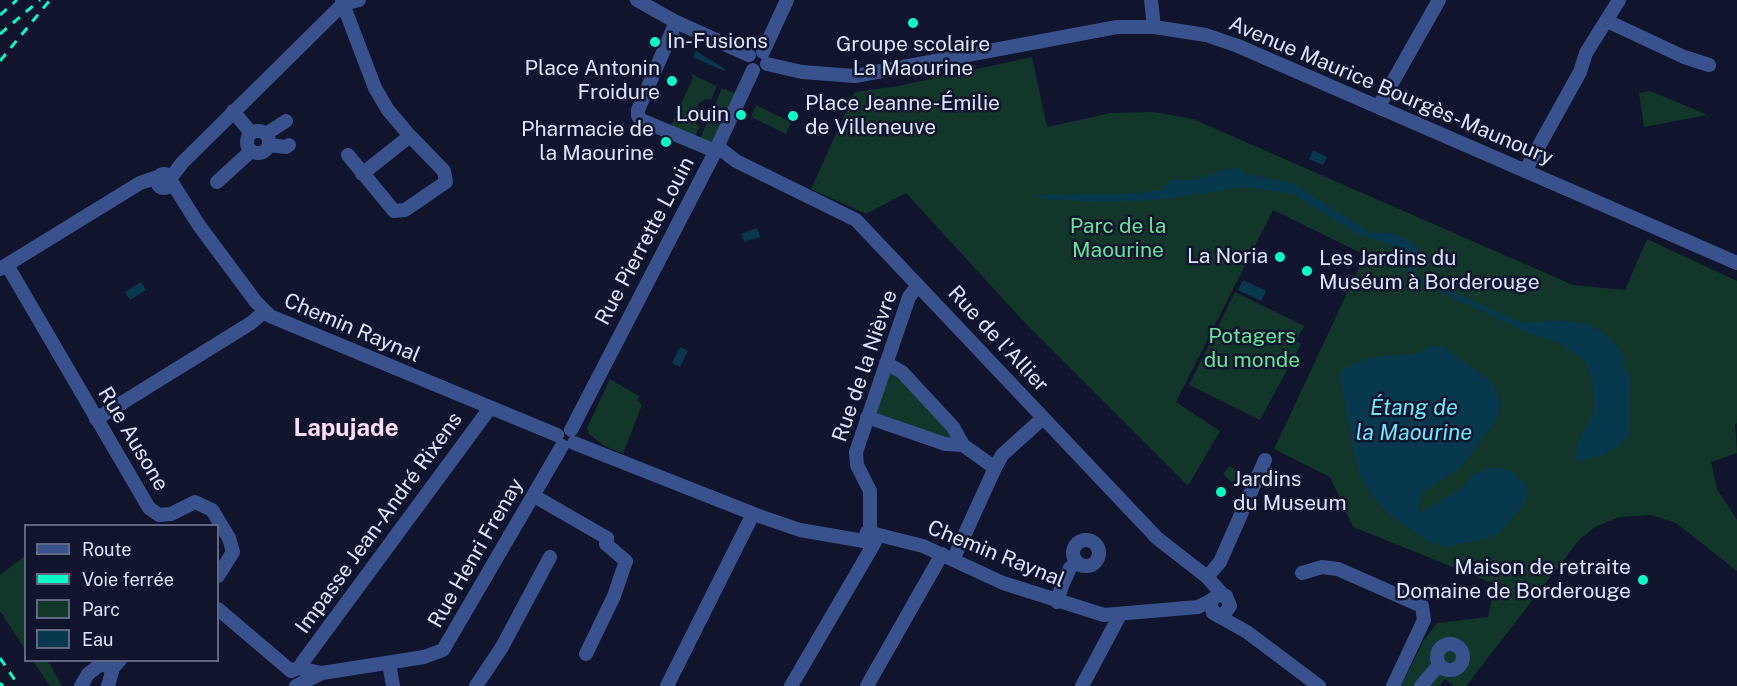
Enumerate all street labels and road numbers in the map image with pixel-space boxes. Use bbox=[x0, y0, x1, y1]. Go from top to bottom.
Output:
street label: Avenue Maurice Bourgès-Maunoury bbox=[1225, 11, 1557, 171]
street label: Rue Pierrette Louin bbox=[590, 153, 700, 329]
street label: Rue de l'Allier bbox=[942, 281, 1054, 397]
street label: Rue de la Nièvre bbox=[827, 287, 903, 445]
street label: Chemin Raynal bbox=[280, 288, 424, 368]
street label: Rue Ausone bbox=[92, 383, 174, 495]
street label: Impasse Jean-André Rixens bbox=[290, 407, 468, 639]
street label: Rue Henri Frenay bbox=[423, 474, 529, 632]
street label: Chemin Raynal bbox=[924, 515, 1068, 593]

